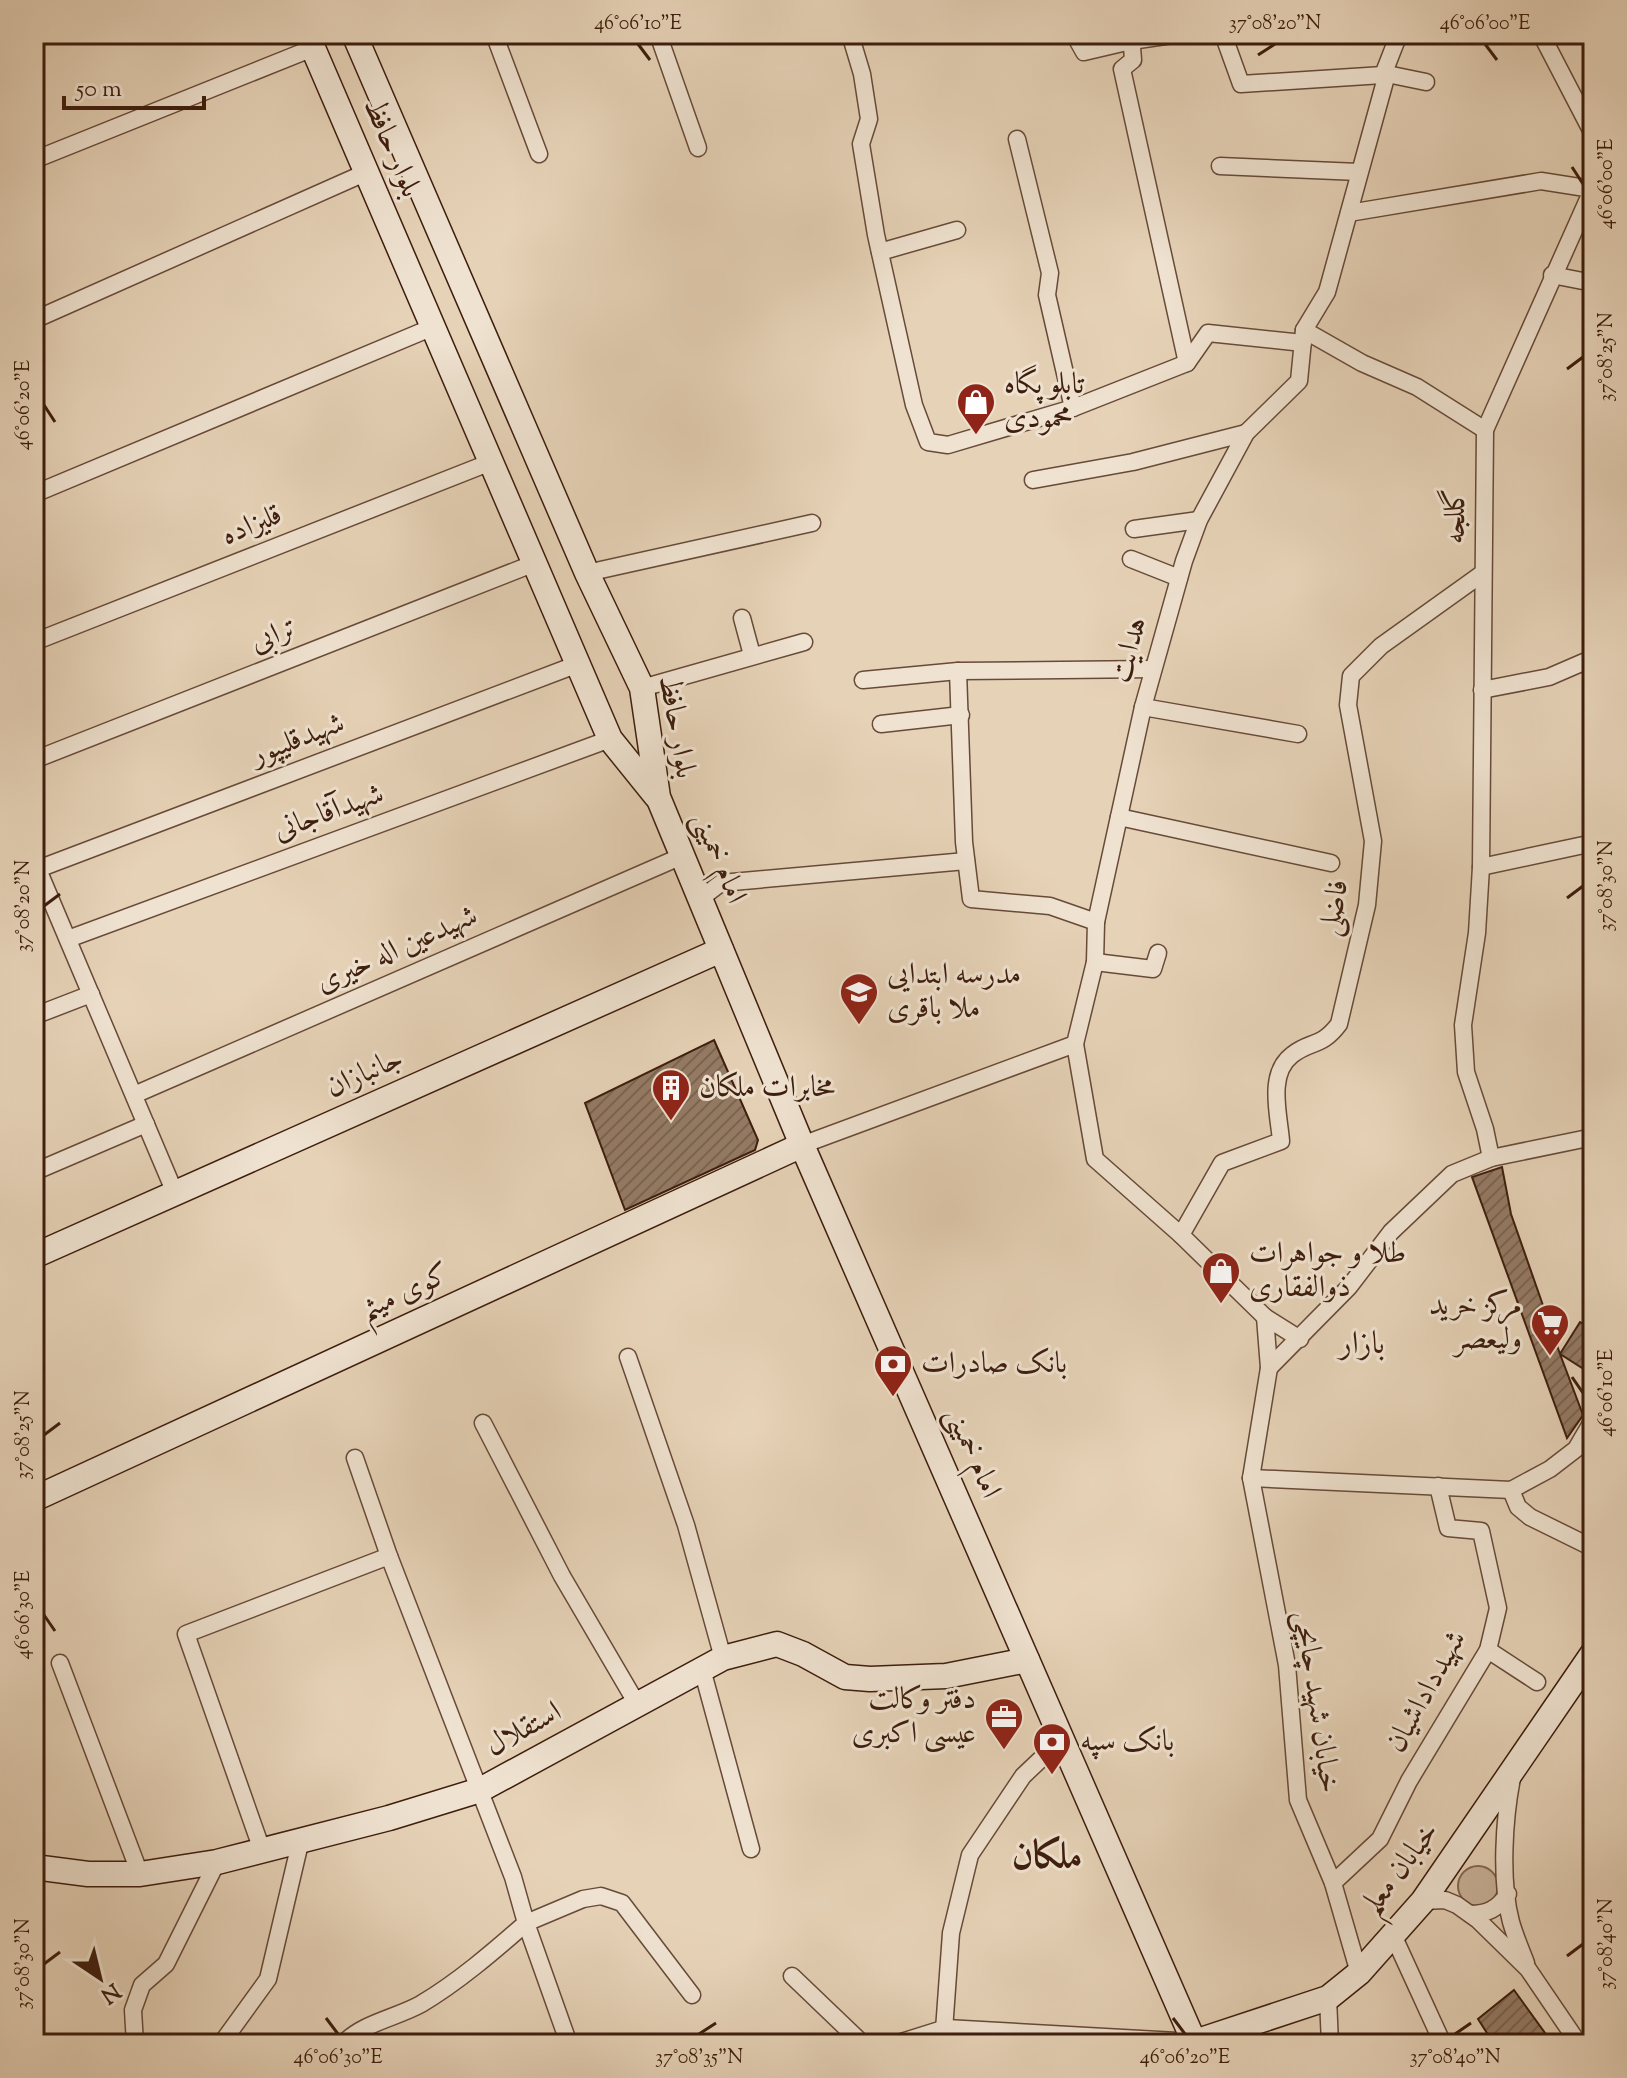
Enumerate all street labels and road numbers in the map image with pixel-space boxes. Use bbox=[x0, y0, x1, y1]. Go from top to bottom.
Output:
street label: بلوار حافظ bbox=[351, 92, 431, 204]
street label: گللجه bbox=[1435, 488, 1478, 544]
street label: قلیزاده bbox=[215, 494, 289, 558]
street label: ترابی bbox=[244, 608, 304, 664]
street label: هدایت bbox=[1100, 612, 1160, 688]
street label: بلوار حافظ bbox=[646, 672, 706, 782]
street label: شهیدقلیپور bbox=[242, 702, 351, 779]
street label: شهیدآقاجانی bbox=[268, 773, 390, 853]
street label: امام خمینی bbox=[678, 805, 757, 911]
street label: فاضلی bbox=[1308, 876, 1362, 940]
street label: شهیدعین اله خیری bbox=[309, 895, 485, 1005]
street label: جانبازان bbox=[319, 1038, 411, 1110]
street label: کوی میثم bbox=[353, 1253, 459, 1337]
street label: امام خمینی bbox=[931, 1400, 1011, 1506]
street label: خیابان شهید چایچی bbox=[1282, 1608, 1350, 1796]
street label: شهیدداداشیان bbox=[1376, 1623, 1478, 1761]
street label: استقلال bbox=[478, 1692, 570, 1768]
street label: خیابان معلم bbox=[1352, 1813, 1455, 1928]

